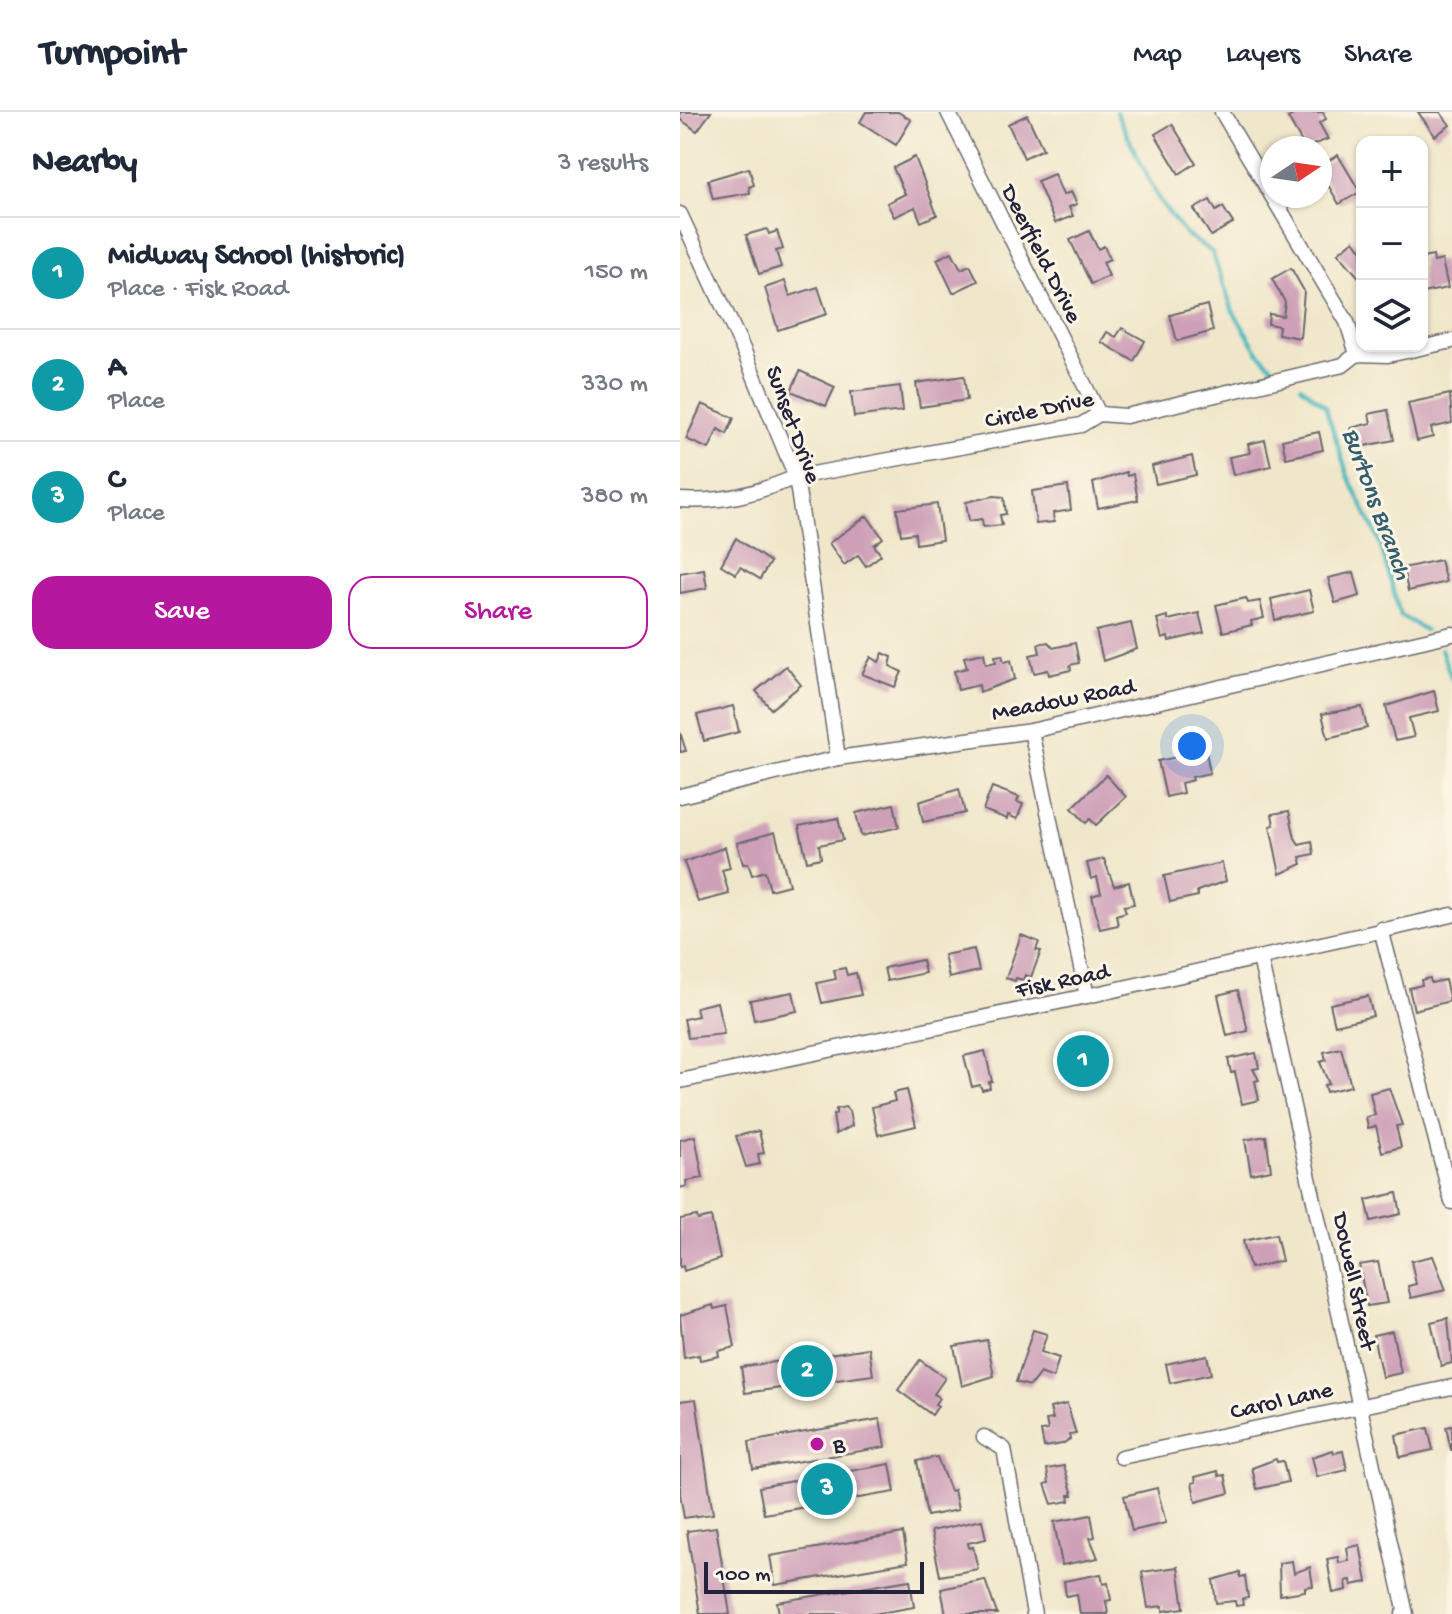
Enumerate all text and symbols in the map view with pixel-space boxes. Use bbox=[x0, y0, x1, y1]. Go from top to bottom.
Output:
text: Turnpoint bbox=[40, 33, 184, 77]
text: Map bbox=[1133, 39, 1182, 72]
text: Layers bbox=[1226, 39, 1300, 72]
text: Share bbox=[1344, 39, 1412, 72]
north arrow bbox=[1260, 136, 1332, 208]
map controls bbox=[1356, 136, 1428, 352]
button: + bbox=[1356, 136, 1428, 208]
text: Nearby bbox=[32, 144, 137, 184]
text: 3 results bbox=[558, 149, 648, 180]
street label: Deerfield Drive bbox=[992, 179, 1087, 329]
button: − bbox=[1356, 208, 1428, 280]
text: Midway School (historic) bbox=[108, 240, 406, 275]
text: 1 bbox=[53, 258, 63, 289]
text: 150 m bbox=[584, 258, 648, 289]
text: Place · Fisk Road bbox=[108, 275, 288, 306]
button: layers bbox=[1356, 280, 1428, 352]
text: A bbox=[108, 352, 126, 387]
street label: Sunset Drive bbox=[757, 363, 827, 488]
text: 2 bbox=[52, 370, 64, 401]
text: 330 m bbox=[582, 370, 648, 401]
street label: Circle Drive bbox=[983, 386, 1097, 437]
text: Place bbox=[108, 387, 165, 418]
water label: Burtons Branch bbox=[1333, 425, 1417, 585]
text: C bbox=[108, 464, 124, 499]
text: 3 bbox=[51, 482, 65, 513]
text: 380 m bbox=[581, 482, 648, 513]
text: Place bbox=[108, 499, 165, 530]
button: Save bbox=[32, 576, 332, 649]
button: Share bbox=[348, 576, 648, 649]
street label: Meadow Road bbox=[989, 673, 1140, 730]
your location bbox=[1172, 726, 1212, 766]
street label: Fisk Road bbox=[1012, 958, 1114, 1007]
pin: 1 bbox=[1057, 1031, 1109, 1091]
street label: Dowell Street bbox=[1323, 1209, 1382, 1355]
pin: 2 bbox=[781, 1341, 833, 1401]
street label: Carol Lane bbox=[1228, 1376, 1336, 1428]
place label: B bbox=[832, 1433, 846, 1462]
marker: B bbox=[808, 1435, 826, 1453]
pin: 3 bbox=[801, 1459, 853, 1519]
scale bar bbox=[704, 1558, 924, 1594]
text: 100 m bbox=[716, 1563, 771, 1589]

